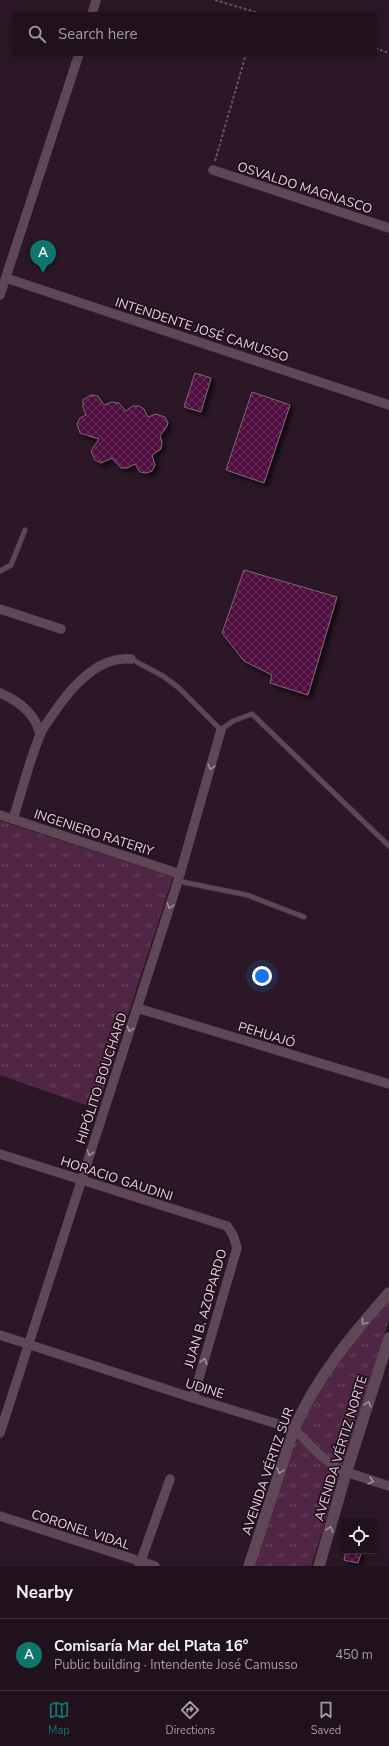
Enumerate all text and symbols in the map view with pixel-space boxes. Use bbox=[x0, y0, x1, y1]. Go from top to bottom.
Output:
search box bbox=[12, 12, 377, 56]
icon: search bbox=[26, 23, 48, 45]
text: Search here bbox=[58, 24, 138, 44]
street label: OSVALDO MAGNASCO bbox=[235, 158, 374, 218]
pin: A bbox=[30, 240, 56, 273]
street label: INTENDENTE JOSÉ CAMUSSO bbox=[113, 292, 291, 367]
one-way arrow bbox=[207, 764, 215, 771]
street label: INGENIERO RATERIY bbox=[32, 805, 156, 861]
one-way arrow bbox=[166, 902, 175, 909]
your location bbox=[252, 966, 272, 986]
street label: HIPÓLITO BOUCHARD bbox=[71, 1010, 132, 1146]
street label: PEHUAJÓ bbox=[236, 1017, 298, 1052]
one-way arrow bbox=[127, 1026, 135, 1033]
one-way arrow bbox=[86, 1149, 95, 1156]
street label: HORACIO GAUDINI bbox=[58, 1152, 175, 1206]
street label: JUAN B. AZOPARDO bbox=[180, 1247, 232, 1371]
one-way arrow bbox=[361, 1318, 368, 1325]
one-way arrow bbox=[199, 1358, 208, 1365]
street label: AVENIDA VÉRTIZ NORTE bbox=[309, 1373, 372, 1523]
street label: UDINE bbox=[183, 1375, 226, 1403]
one-way arrow bbox=[363, 1401, 372, 1408]
street label: AVENIDA VÉRTIZ SUR bbox=[237, 1405, 298, 1538]
one-way arrow bbox=[276, 1467, 285, 1474]
one-way arrow bbox=[367, 1476, 374, 1485]
street label: CORONEL VIDAL bbox=[29, 1505, 132, 1554]
map controls bbox=[341, 1518, 377, 1554]
button: locate bbox=[341, 1518, 377, 1554]
one-way arrow bbox=[325, 1525, 334, 1532]
text: Nearby bbox=[16, 1581, 73, 1604]
text: Comisaría Mar del Plata 16° bbox=[54, 1636, 248, 1656]
text: A bbox=[24, 1646, 34, 1664]
text: 450 m bbox=[335, 1646, 373, 1664]
text: Public building · Intendente José Camusso bbox=[54, 1656, 298, 1674]
tab: Map bbox=[48, 1699, 70, 1738]
tab: Directions bbox=[166, 1699, 215, 1738]
tab: Saved bbox=[311, 1699, 341, 1738]

